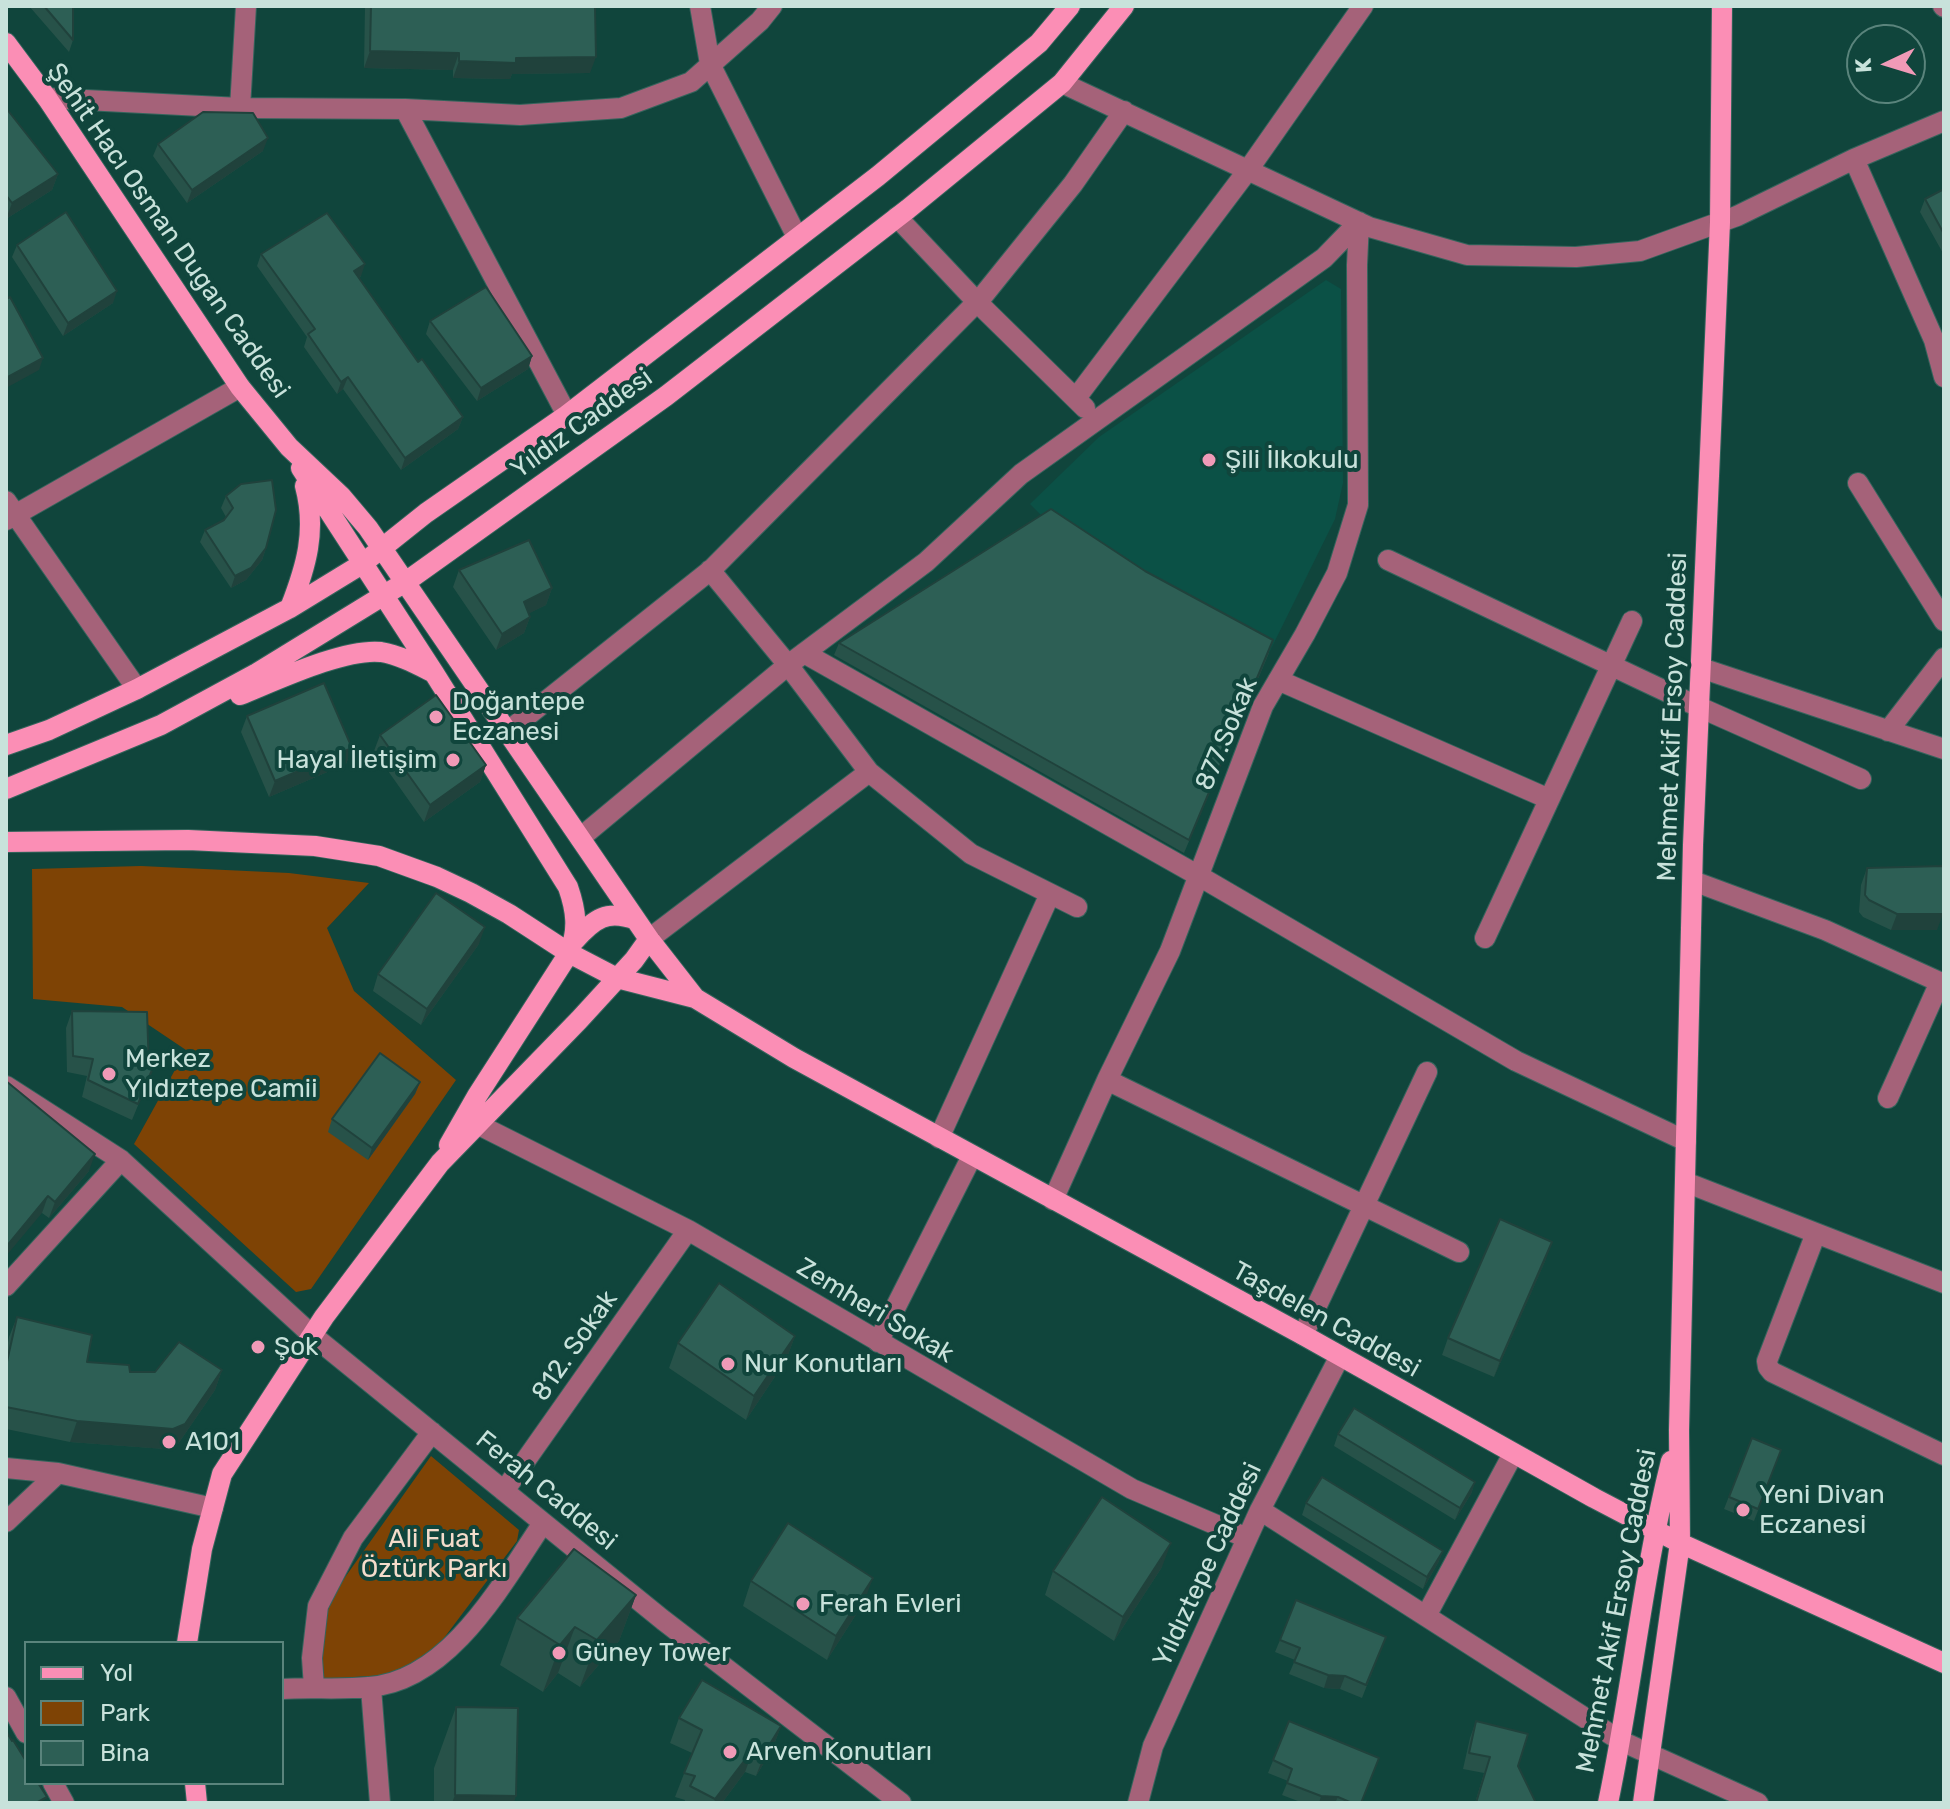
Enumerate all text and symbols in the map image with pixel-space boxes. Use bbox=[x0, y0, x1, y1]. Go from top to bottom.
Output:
north arrow bbox=[1846, 24, 1926, 104]
street label: Şehit Hacı Osman Dugan Caddesi bbox=[40, 57, 296, 405]
text: K bbox=[1850, 57, 1878, 74]
street label: Yıldız Caddesi bbox=[505, 362, 659, 486]
place label: Şili İlkokulu bbox=[1225, 444, 1359, 476]
marker: Şili İlkokulu bbox=[1200, 451, 1218, 469]
street label: Mehmet Akif Ersoy Caddesi bbox=[1652, 552, 1694, 882]
street label: 877.Sokak bbox=[1189, 673, 1265, 795]
place label: Doğantepe Eczanesi bbox=[452, 686, 585, 748]
marker: Doğantepe Eczanesi bbox=[427, 708, 445, 726]
place label: Hayal İletişim bbox=[276, 744, 437, 776]
marker: Hayal İletişim bbox=[444, 751, 462, 769]
place label: Merkez Yıldıztepe Camii bbox=[125, 1043, 317, 1104]
marker: Merkez Yıldıztepe Camii bbox=[100, 1065, 118, 1083]
street label: Zemheri Sokak bbox=[791, 1252, 959, 1370]
street label: Taşdelen Caddesi bbox=[1227, 1255, 1425, 1385]
street label: 812. Sokak bbox=[526, 1285, 624, 1407]
place label: Şok bbox=[274, 1331, 319, 1363]
marker: Şok bbox=[249, 1338, 267, 1356]
place label: Nur Konutları bbox=[744, 1348, 902, 1380]
marker: Nur Konutları bbox=[719, 1355, 737, 1373]
street label: Ferah Caddesi bbox=[469, 1425, 623, 1557]
place label: A101 bbox=[185, 1426, 240, 1458]
marker: A101 bbox=[160, 1433, 178, 1451]
street label: Mehmet Akif Ersoy Caddesi bbox=[1570, 1446, 1664, 1776]
street label: Yıldıztepe Caddesi bbox=[1147, 1458, 1269, 1672]
place label: Yeni Divan Eczanesi bbox=[1759, 1479, 1885, 1540]
marker: Yeni Divan Eczanesi bbox=[1734, 1501, 1752, 1519]
park label: Ali Fuat Öztürk Parkı bbox=[361, 1523, 507, 1584]
place label: Ferah Evleri bbox=[819, 1588, 962, 1620]
marker: Ferah Evleri bbox=[794, 1595, 812, 1613]
place label: Güney Tower bbox=[575, 1637, 731, 1669]
legend bbox=[24, 1641, 284, 1785]
marker: Güney Tower bbox=[550, 1644, 568, 1662]
text: Yol bbox=[100, 1659, 133, 1687]
text: Park bbox=[100, 1699, 150, 1727]
place label: Arven Konutları bbox=[746, 1736, 932, 1768]
text: Bina bbox=[100, 1739, 150, 1767]
marker: Arven Konutları bbox=[721, 1743, 739, 1761]

